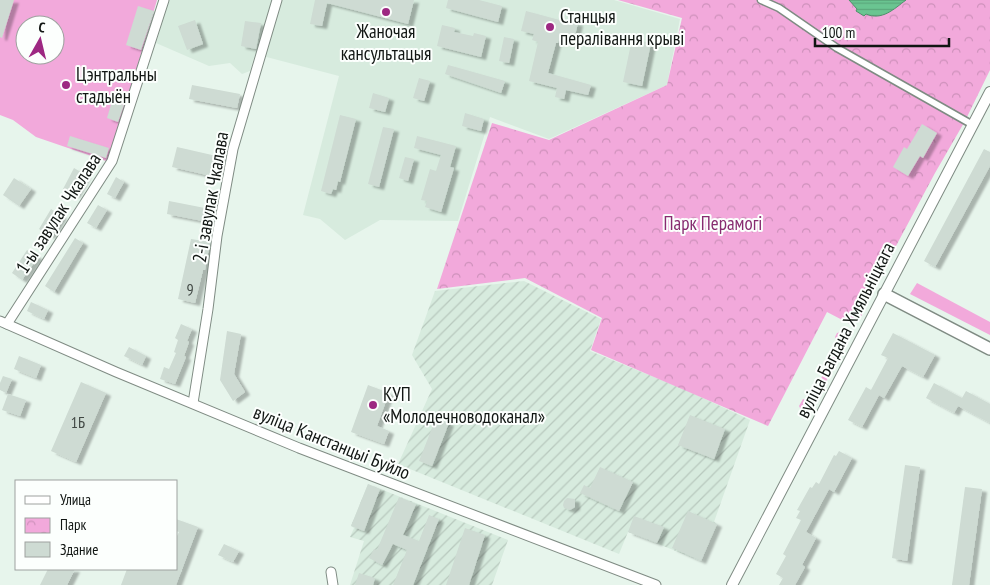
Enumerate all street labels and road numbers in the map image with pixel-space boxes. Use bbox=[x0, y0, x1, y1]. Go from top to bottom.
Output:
street label: 2-і завулак Чкалава bbox=[187, 130, 233, 264]
street label: 1-ы завулак Чкалава bbox=[10, 148, 106, 278]
street label: вуліца Багдана Хмяльніцкага bbox=[790, 238, 900, 422]
street label: вуліца Канстанцыі Буйло bbox=[250, 400, 414, 484]

